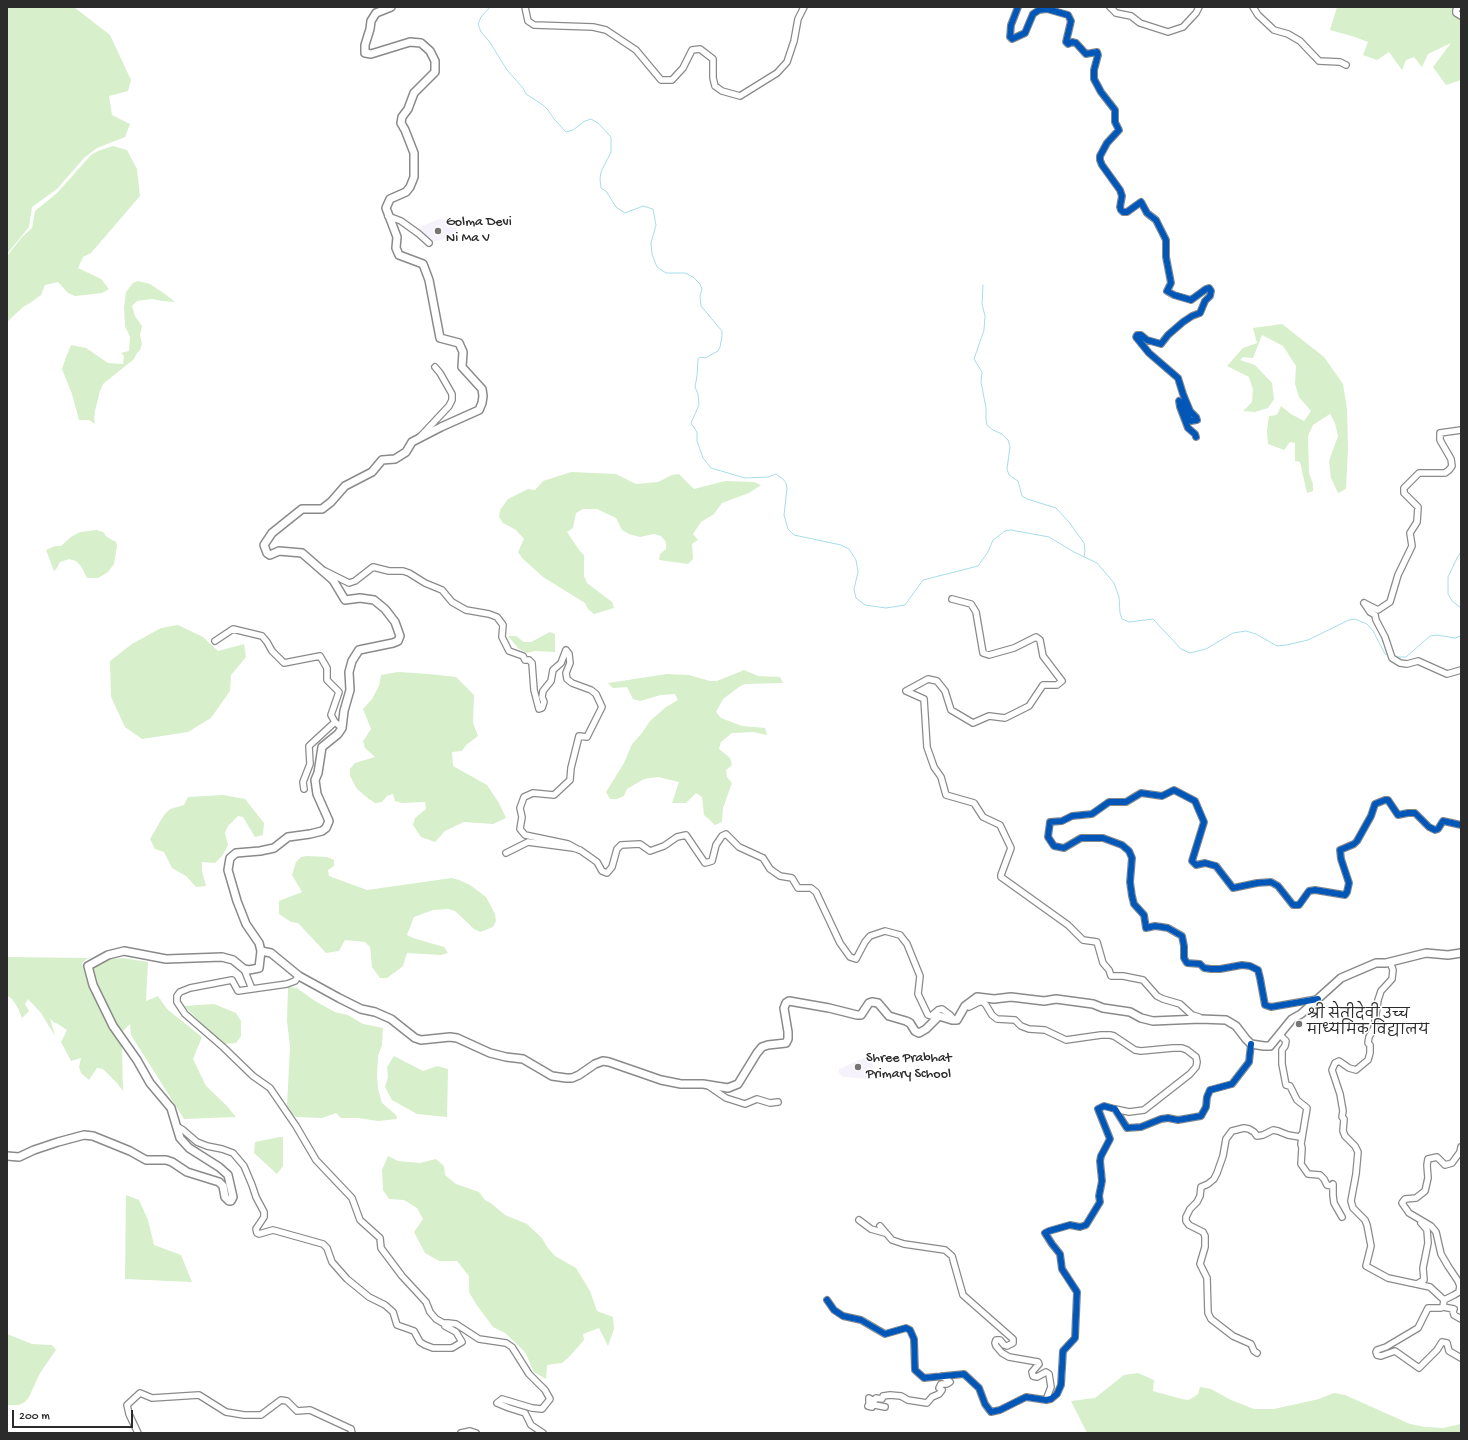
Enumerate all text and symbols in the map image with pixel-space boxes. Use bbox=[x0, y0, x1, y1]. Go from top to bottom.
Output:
place label: Golma Devi Ni Ma V bbox=[446, 215, 512, 248]
marker: Golma Devi Ni Ma V bbox=[433, 226, 443, 236]
place label: श्री सेतीदेवी उच्च माध्यमिक विद्यालय bbox=[1307, 1008, 1429, 1040]
marker: श्री सेतीदेवी उच्च माध्यमिक विद्यालय bbox=[1294, 1019, 1304, 1029]
place label: Shree Prabhat Primary School bbox=[866, 1051, 952, 1084]
marker: Shree Prabhat Primary School bbox=[853, 1062, 863, 1072]
scale bar bbox=[14, 1402, 135, 1428]
text: 200 m bbox=[19, 1410, 50, 1424]

